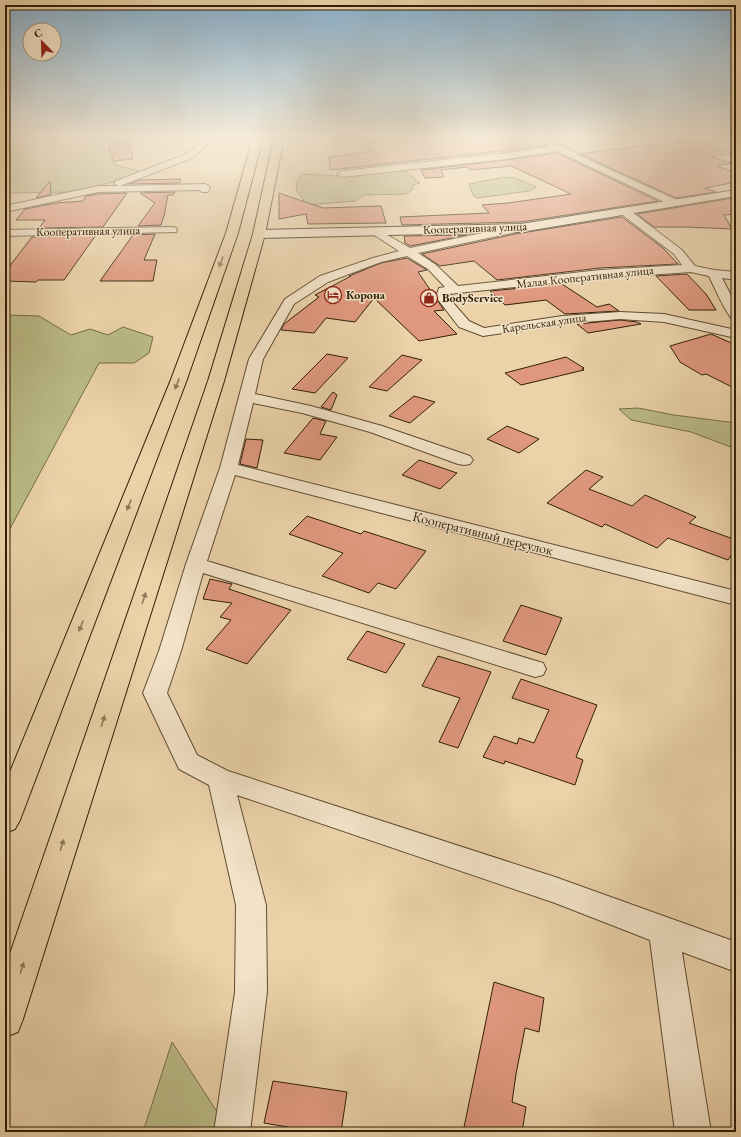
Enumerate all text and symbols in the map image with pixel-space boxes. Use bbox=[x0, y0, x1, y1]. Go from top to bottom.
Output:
north arrow bbox=[22, 22, 62, 62]
text: С bbox=[32, 25, 45, 41]
street label: Кооперативная улица bbox=[423, 218, 528, 238]
street label: Кооперативная улица bbox=[36, 222, 140, 240]
one-way arrow bbox=[218, 257, 224, 269]
street label: Малая Кооперативная улица bbox=[516, 262, 655, 292]
hotel icon: Корона bbox=[323, 285, 343, 305]
place label: Корона bbox=[346, 287, 386, 303]
shop icon: BodyService bbox=[419, 288, 439, 308]
place label: BodyService bbox=[442, 290, 503, 306]
street label: Карельская улица bbox=[501, 309, 587, 337]
one-way arrow bbox=[173, 379, 179, 391]
one-way arrow bbox=[126, 500, 132, 511]
street label: Кооперативный переулок bbox=[411, 507, 556, 559]
one-way arrow bbox=[141, 592, 147, 604]
one-way arrow bbox=[78, 621, 84, 633]
one-way arrow bbox=[100, 715, 106, 727]
one-way arrow bbox=[60, 838, 66, 850]
one-way arrow bbox=[19, 962, 25, 974]

